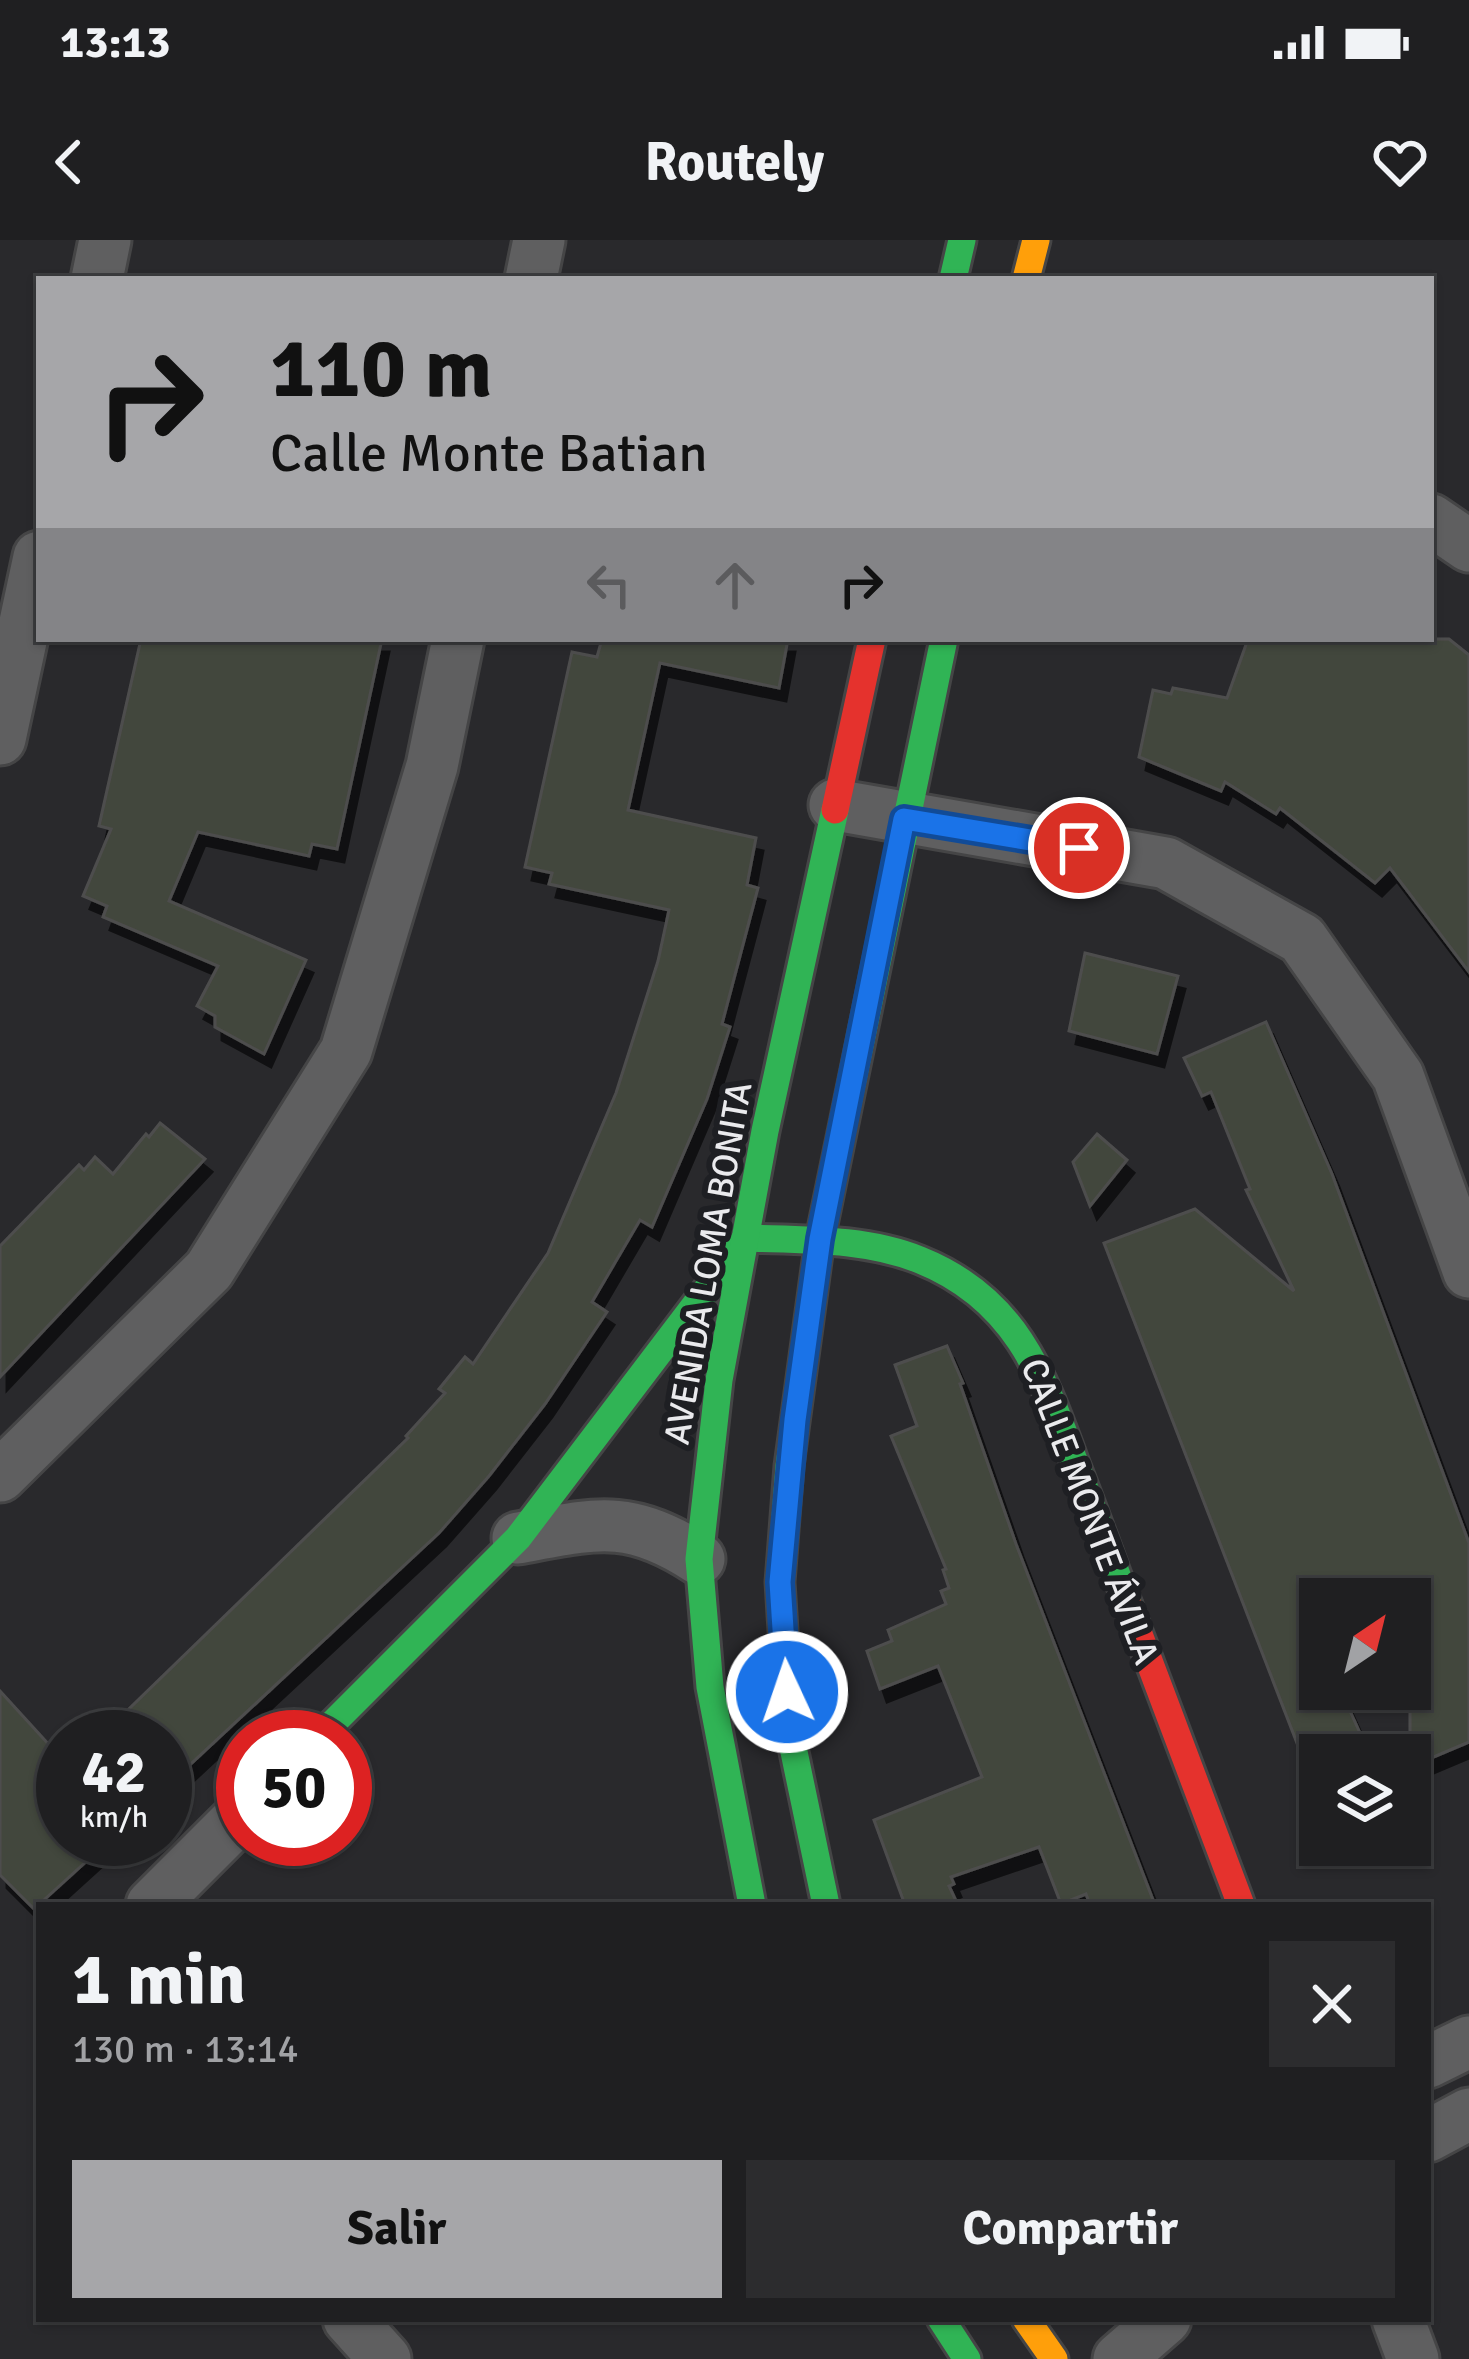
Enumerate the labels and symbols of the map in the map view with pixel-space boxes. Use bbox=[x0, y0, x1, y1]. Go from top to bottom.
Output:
pin bbox=[1028, 797, 1130, 899]
street label: AVENIDA LOMA BONITA bbox=[654, 1078, 763, 1448]
street label: CALLE MONTE ÁVILA bbox=[1011, 1352, 1169, 1671]
north arrow bbox=[1299, 1578, 1431, 1710]
position arrow bbox=[724, 1629, 850, 1755]
speed limit sign: 50 bbox=[216, 1710, 372, 1866]

